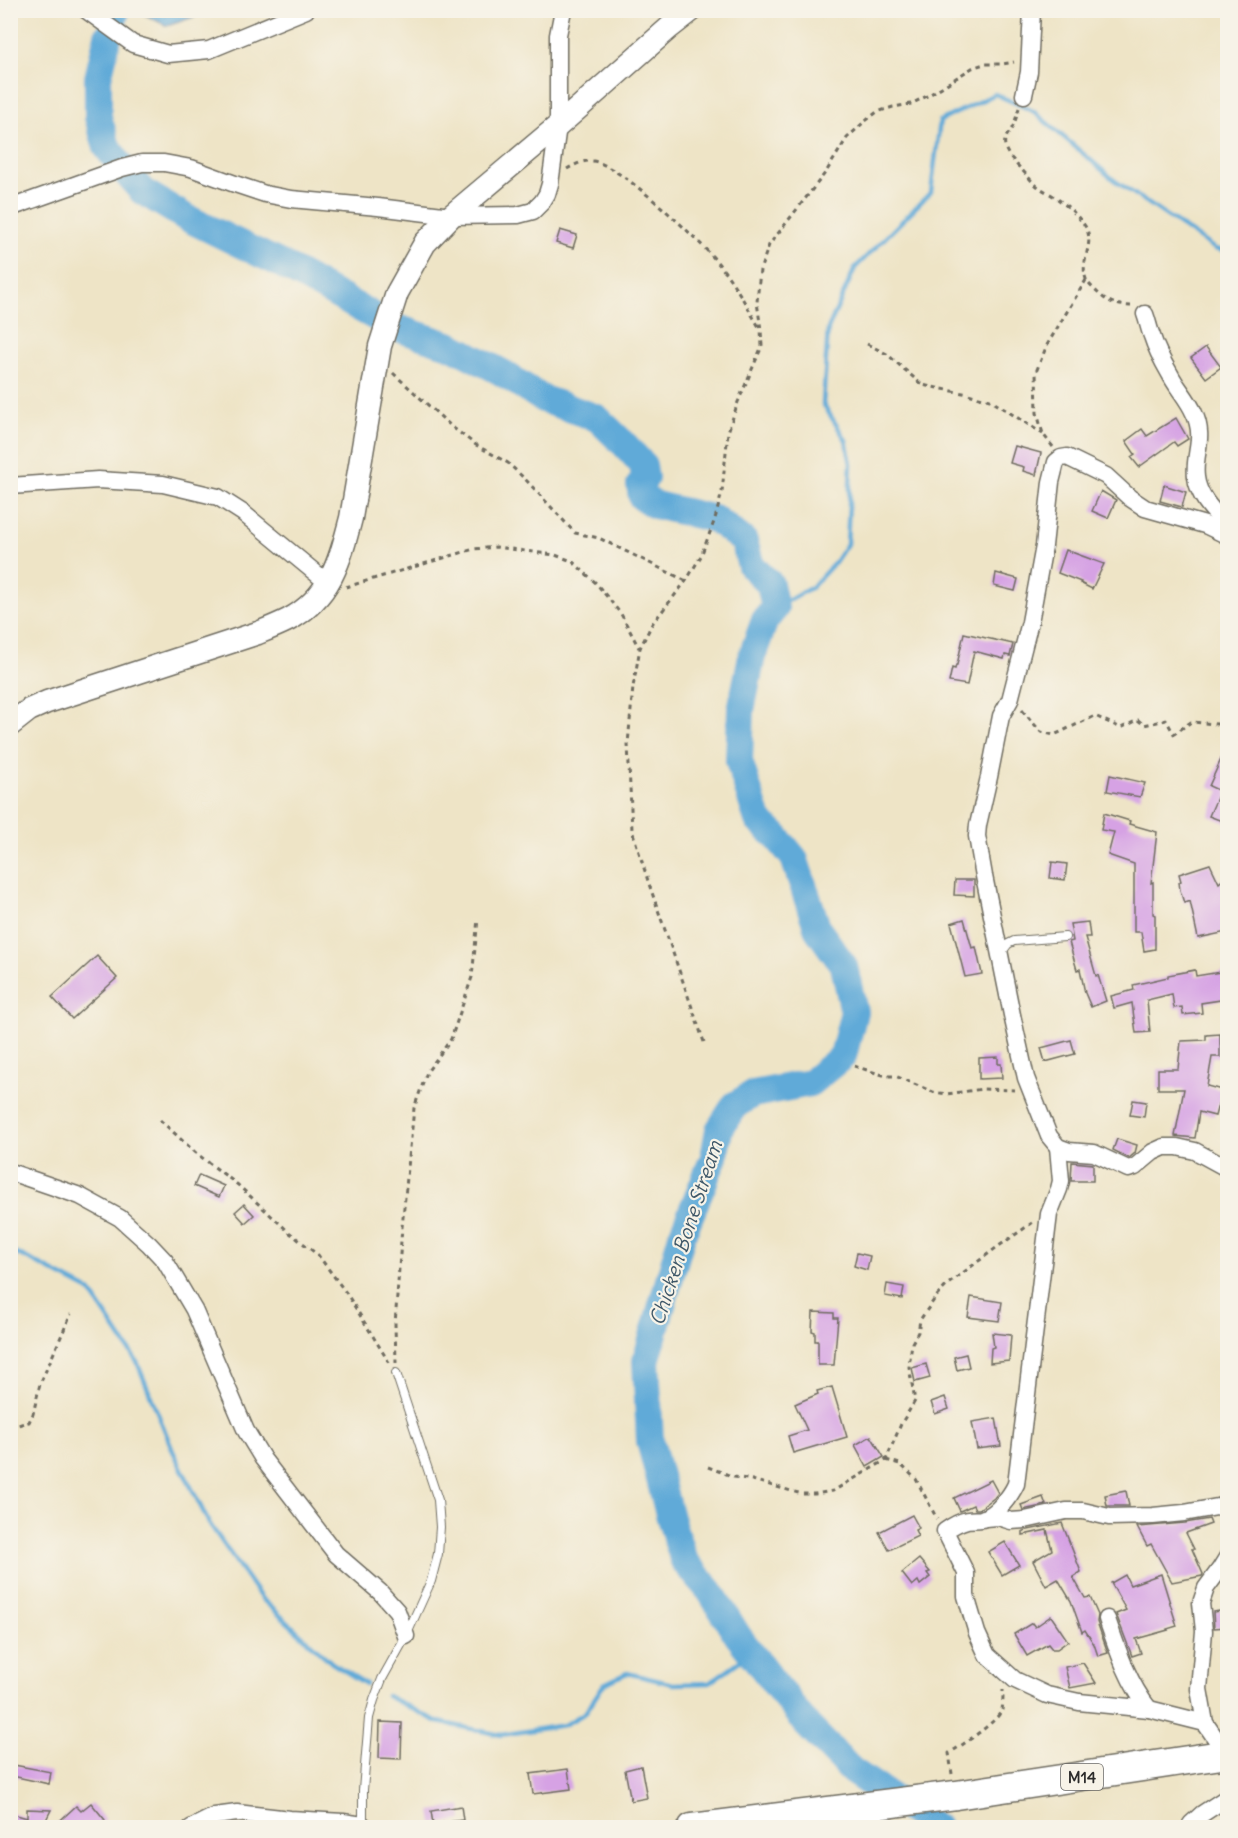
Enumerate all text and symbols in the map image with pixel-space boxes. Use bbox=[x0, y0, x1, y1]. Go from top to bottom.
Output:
water label: Chicken Bone Stream bbox=[644, 1137, 727, 1328]
road number: M14 bbox=[1061, 1764, 1103, 1790]

